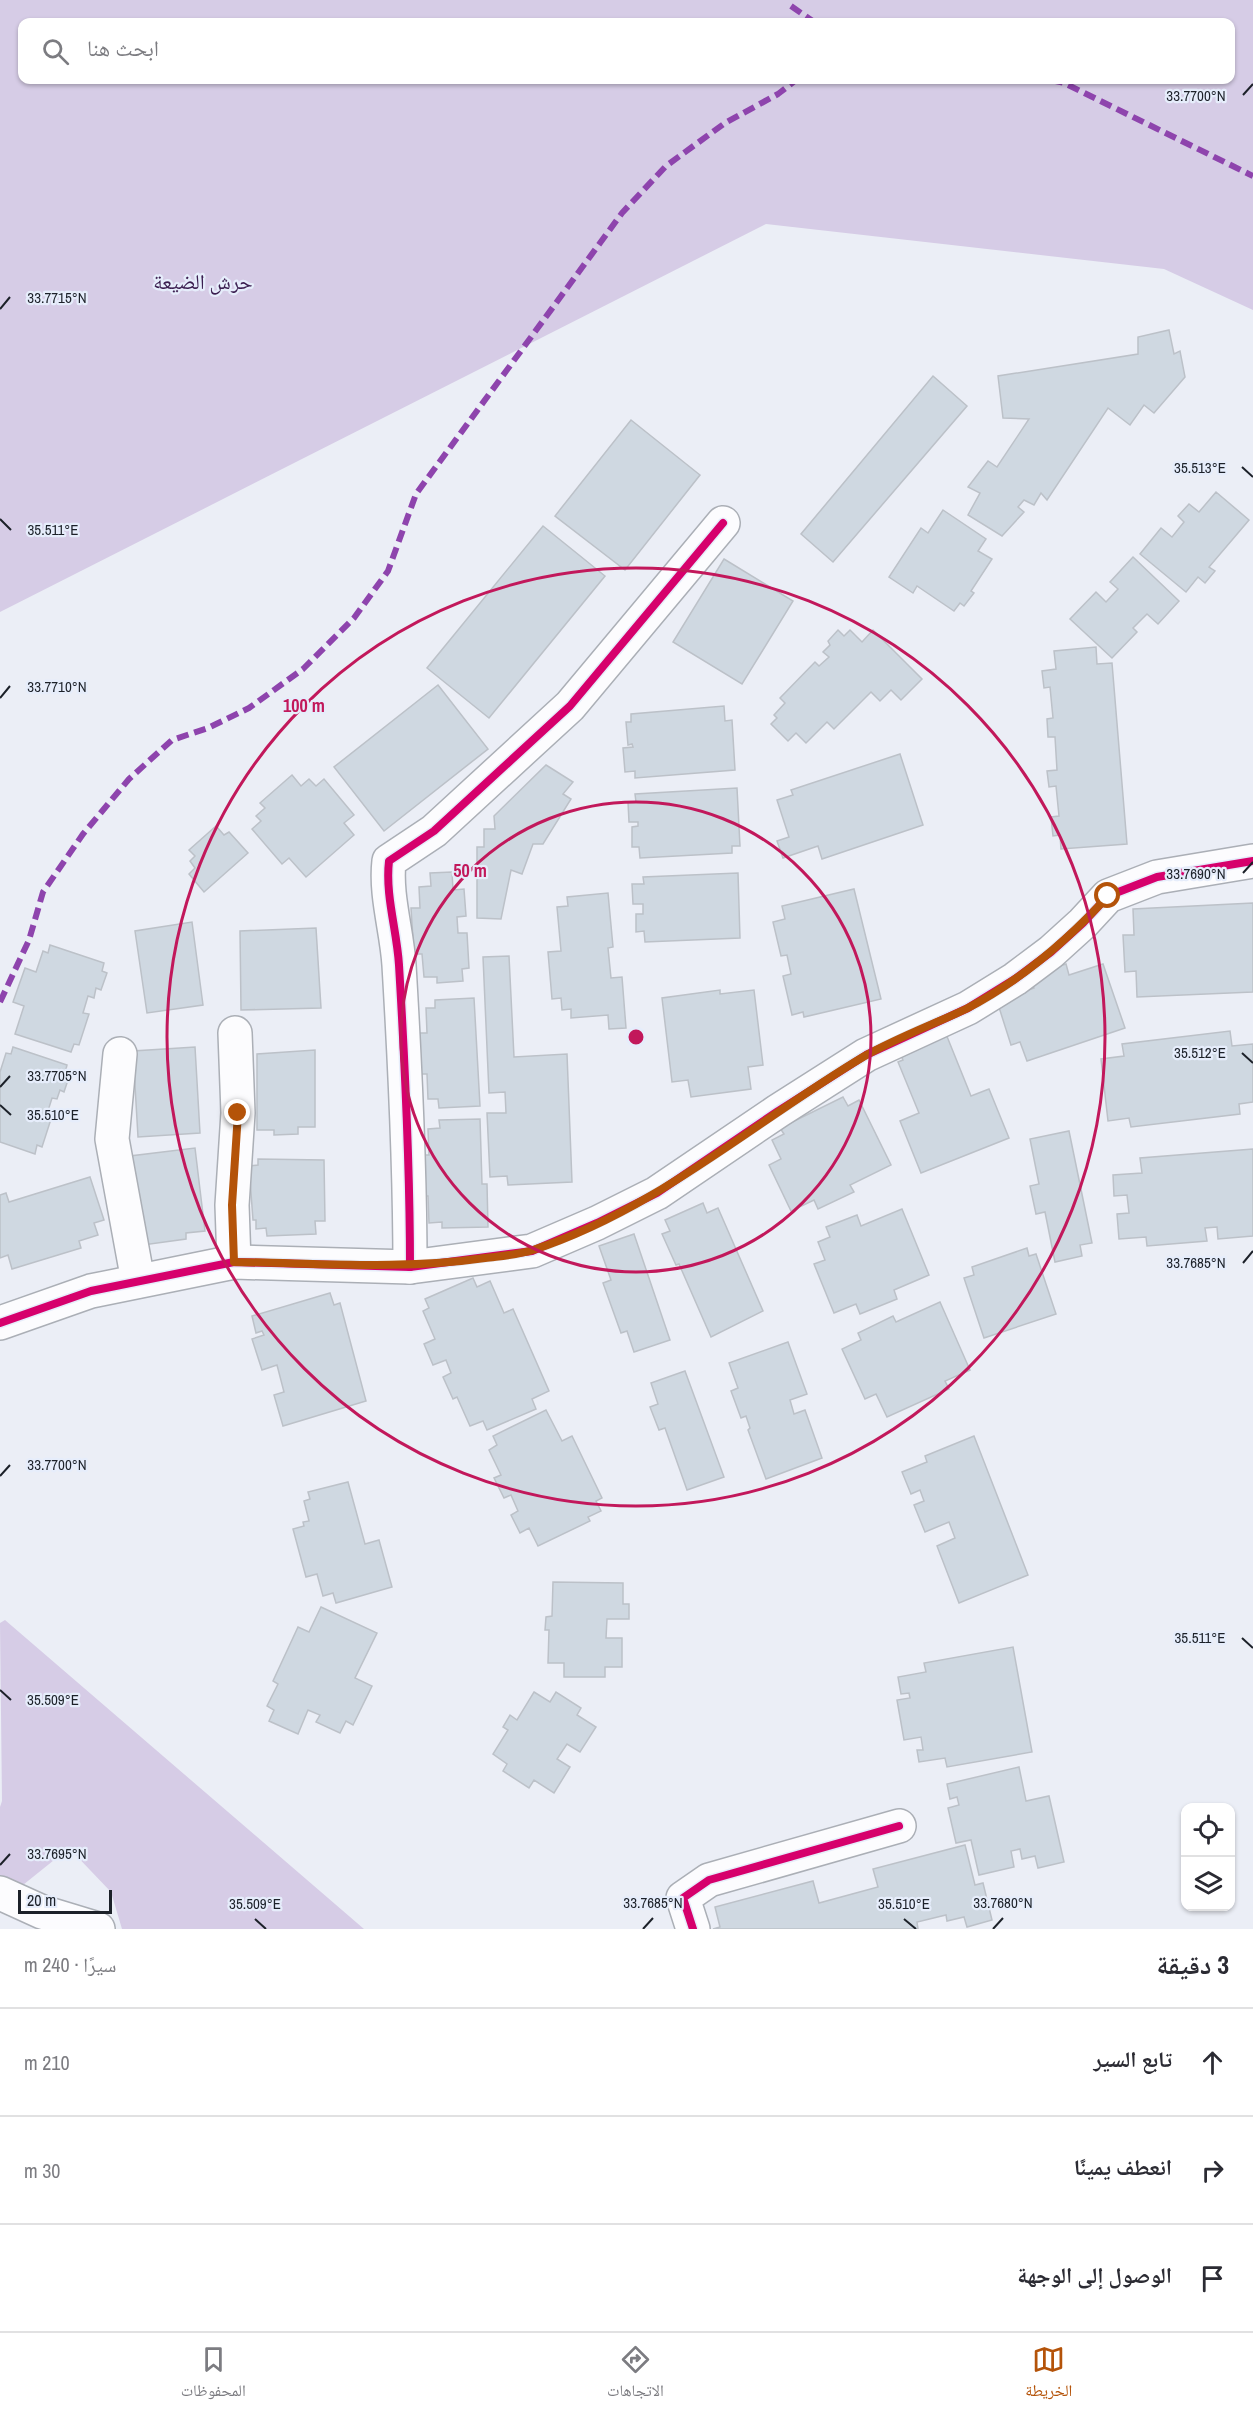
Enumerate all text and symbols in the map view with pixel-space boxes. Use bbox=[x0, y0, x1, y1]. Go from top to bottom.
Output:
search box bbox=[18, 18, 1235, 84]
text: ابحث هنا bbox=[87, 33, 159, 63]
icon: search bbox=[39, 35, 72, 68]
text: 33.7700°N bbox=[1166, 85, 1226, 106]
park label: حرش الضيعة bbox=[153, 267, 253, 296]
text: 33.7715°N bbox=[27, 287, 87, 308]
text: 35.513°E bbox=[1174, 457, 1226, 478]
text: 35.511°E bbox=[28, 519, 78, 540]
text: 33.7710°N bbox=[27, 676, 87, 697]
text: 100 m bbox=[283, 693, 325, 718]
text: 50 m bbox=[453, 858, 487, 883]
text: 33.7690°N bbox=[1166, 863, 1226, 884]
route start bbox=[1094, 882, 1120, 908]
centre of rings bbox=[626, 1027, 646, 1047]
text: 35.512°E bbox=[1174, 1042, 1226, 1063]
text: 33.7705°N bbox=[27, 1065, 87, 1086]
route end bbox=[224, 1099, 250, 1125]
text: 35.510°E bbox=[27, 1104, 79, 1125]
text: 33.7685°N bbox=[1166, 1252, 1226, 1273]
text: 33.7700°N bbox=[27, 1454, 87, 1475]
text: 35.511°E bbox=[1175, 1627, 1225, 1648]
text: 35.509°E bbox=[27, 1689, 79, 1710]
map controls bbox=[1181, 1803, 1235, 1911]
button: locate bbox=[1181, 1803, 1235, 1857]
text: 33.7695°N bbox=[27, 1843, 87, 1864]
button: layers bbox=[1181, 1857, 1235, 1911]
scale bar bbox=[18, 1887, 112, 1914]
text: 20 m bbox=[27, 1889, 56, 1911]
text: 33.7685°N bbox=[623, 1892, 683, 1913]
text: 33.7680°N bbox=[973, 1892, 1033, 1913]
text: 35.509°E bbox=[229, 1893, 281, 1914]
text: 35.510°E bbox=[878, 1893, 930, 1914]
text: 3 دقيقة bbox=[1157, 1947, 1229, 1982]
text: سيرًا · 240 m bbox=[24, 1951, 117, 1978]
text: تابع السير bbox=[1094, 2044, 1172, 2074]
icon: ahead bbox=[1196, 2046, 1229, 2079]
text: 210 m bbox=[24, 2049, 70, 2076]
text: انعطف يمينًا bbox=[1074, 2152, 1172, 2182]
icon: right bbox=[1196, 2154, 1229, 2187]
text: 30 m bbox=[24, 2157, 60, 2184]
text: الوصول إلى الوجهة bbox=[1017, 2260, 1172, 2290]
icon: arrive bbox=[1196, 2262, 1229, 2295]
tab: المحفوظات bbox=[181, 2343, 246, 2406]
tab: الاتجاهات bbox=[607, 2343, 664, 2406]
tab: الخريطة bbox=[1025, 2343, 1072, 2406]

